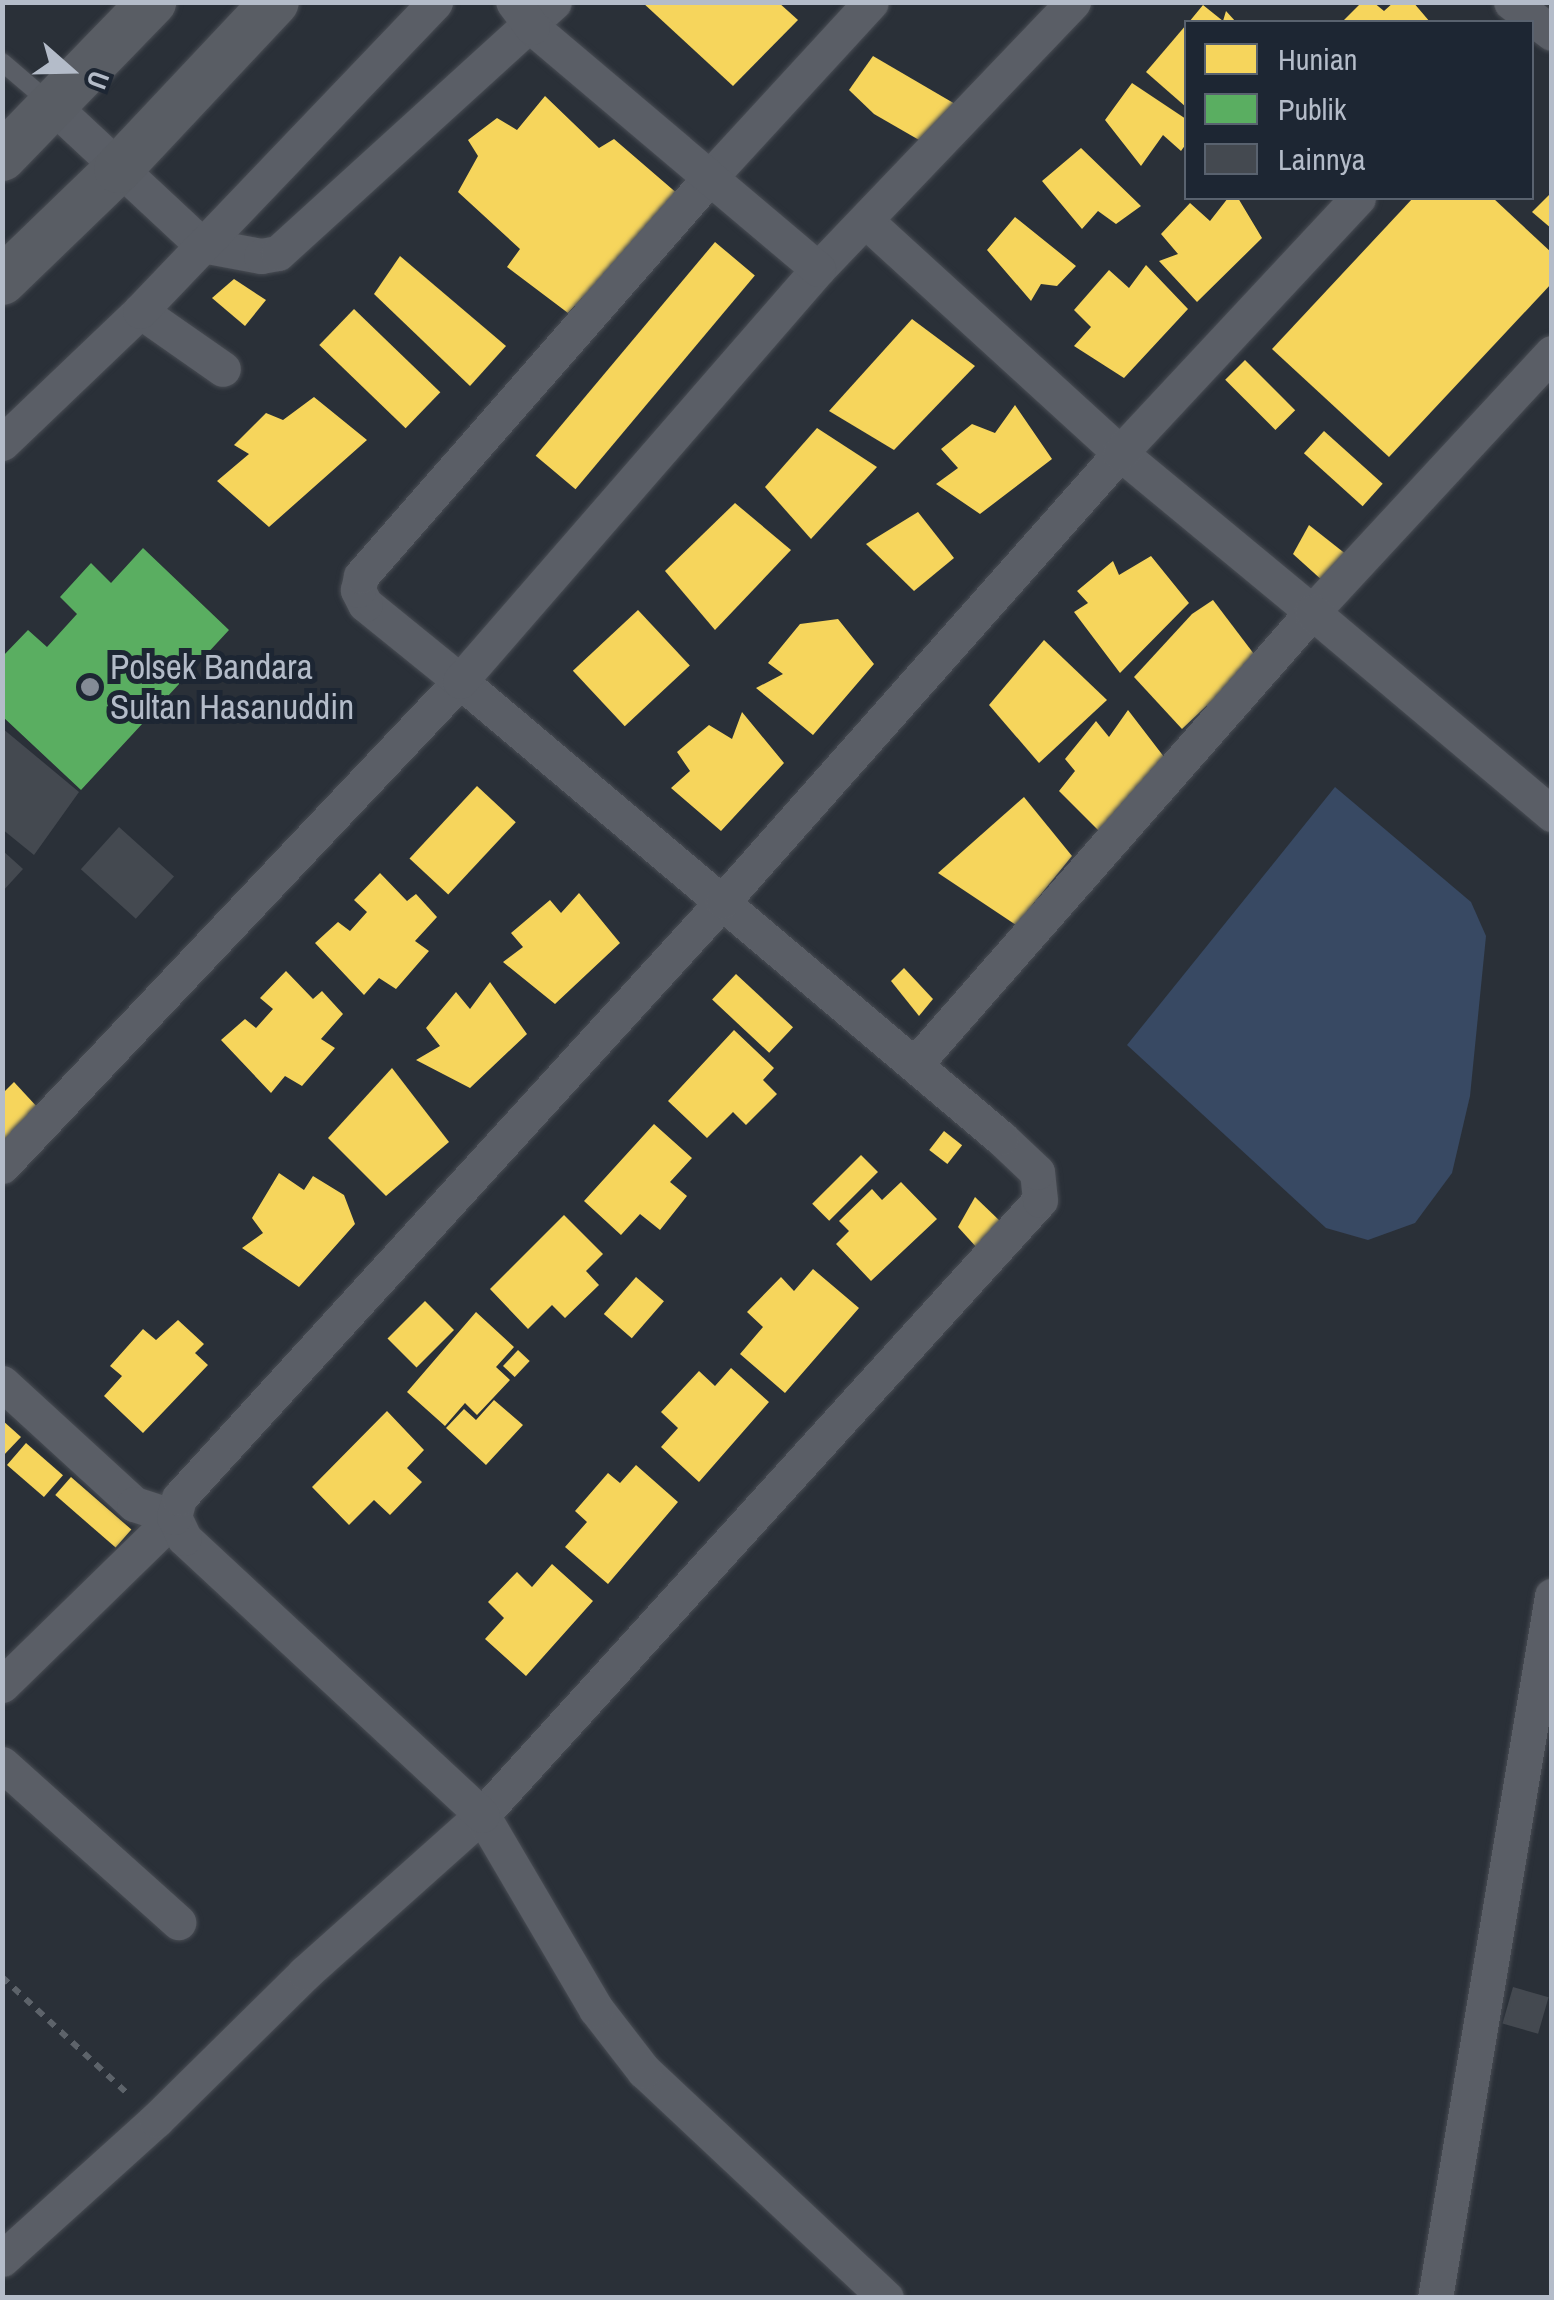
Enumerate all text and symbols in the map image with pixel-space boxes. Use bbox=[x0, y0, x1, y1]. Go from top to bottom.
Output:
north arrow bbox=[20, 20, 120, 120]
legend bbox=[1184, 20, 1534, 200]
text: Hunian bbox=[1278, 39, 1357, 79]
text: U bbox=[78, 66, 119, 95]
text: Publik bbox=[1278, 89, 1346, 129]
text: Lainnya bbox=[1278, 139, 1366, 179]
place label: Polsek Bandara Sultan Hasanuddin bbox=[110, 646, 354, 728]
marker: Polsek Bandara Sultan Hasanuddin bbox=[79, 676, 101, 698]

